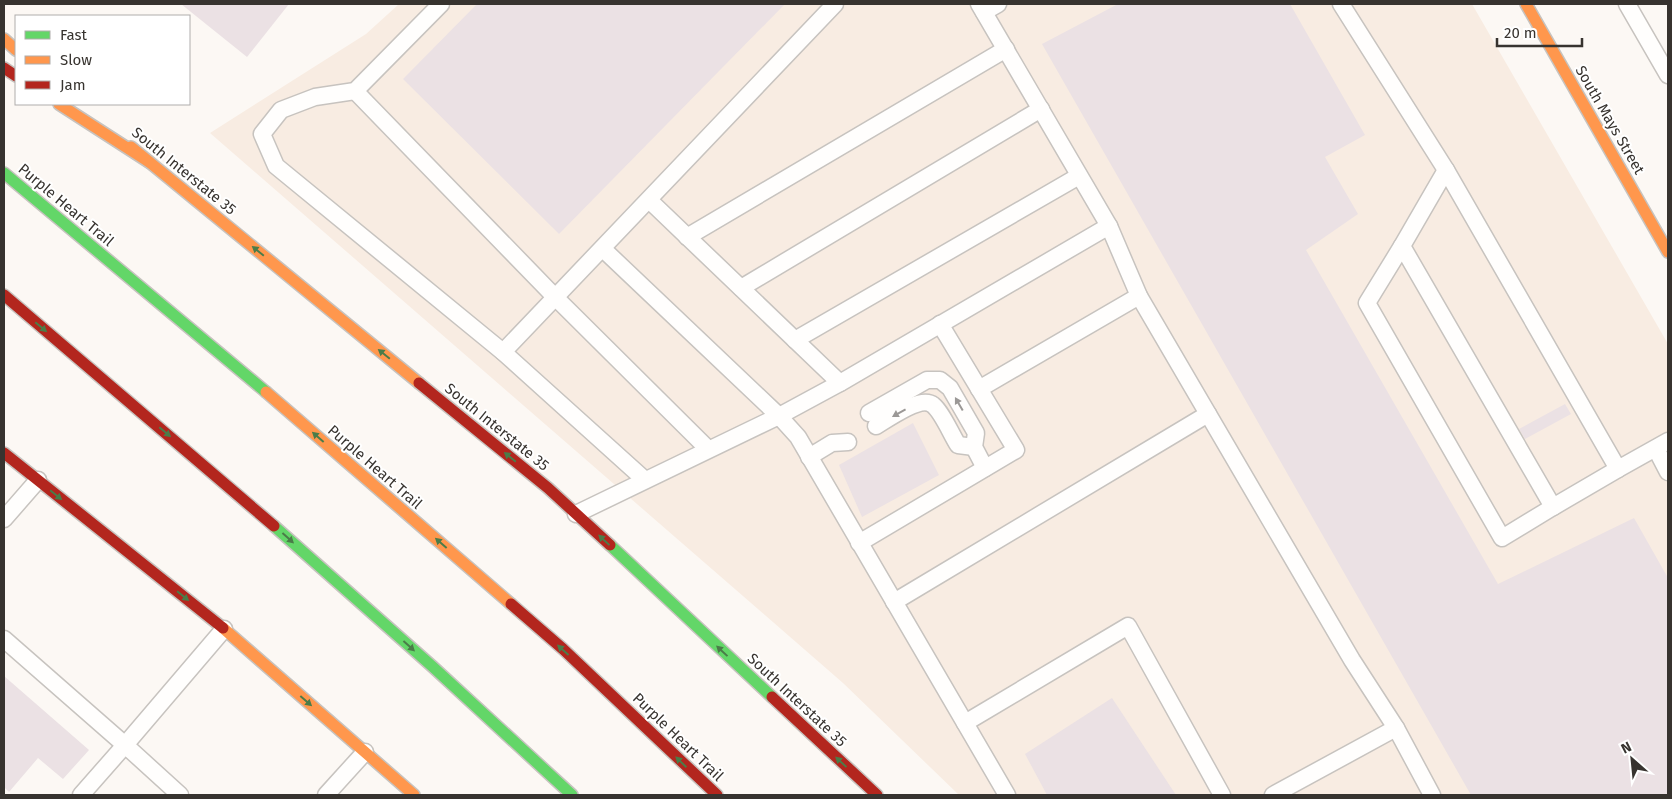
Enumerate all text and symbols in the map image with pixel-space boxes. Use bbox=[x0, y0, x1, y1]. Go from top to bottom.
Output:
legend bbox=[15, 15, 190, 105]
scale bar bbox=[1497, 15, 1582, 47]
text: 20 m bbox=[1504, 24, 1537, 42]
text: Fast bbox=[60, 26, 87, 44]
text: Slow bbox=[60, 51, 92, 69]
street label: South Mays Street bbox=[1572, 62, 1649, 178]
text: Jam bbox=[60, 76, 86, 94]
street label: South Interstate 35 bbox=[128, 123, 240, 219]
street label: Purple Heart Trail bbox=[15, 160, 118, 251]
one-way arrow bbox=[252, 246, 265, 257]
one-way arrow bbox=[34, 321, 47, 332]
one-way arrow bbox=[378, 349, 391, 360]
street label: South Interstate 35 bbox=[441, 379, 553, 475]
one-way arrow bbox=[955, 397, 964, 410]
one-way arrow bbox=[891, 409, 906, 417]
street label: Purple Heart Trail bbox=[324, 421, 426, 513]
one-way arrow bbox=[158, 426, 171, 437]
one-way arrow bbox=[312, 431, 324, 443]
one-way arrow bbox=[504, 451, 517, 462]
one-way arrow bbox=[49, 489, 62, 500]
one-way arrow bbox=[281, 532, 293, 544]
one-way arrow bbox=[598, 534, 610, 546]
one-way arrow bbox=[434, 538, 447, 549]
one-way arrow bbox=[176, 591, 189, 602]
one-way arrow bbox=[402, 641, 415, 652]
one-way arrow bbox=[558, 644, 570, 656]
one-way arrow bbox=[717, 645, 729, 657]
street label: South Interstate 35 bbox=[744, 649, 850, 751]
street label: Purple Heart Trail bbox=[629, 689, 728, 785]
one-way arrow bbox=[300, 695, 312, 707]
north arrow bbox=[1607, 734, 1657, 784]
text: N bbox=[1618, 738, 1634, 758]
one-way arrow bbox=[676, 756, 688, 768]
one-way arrow bbox=[835, 756, 847, 768]

